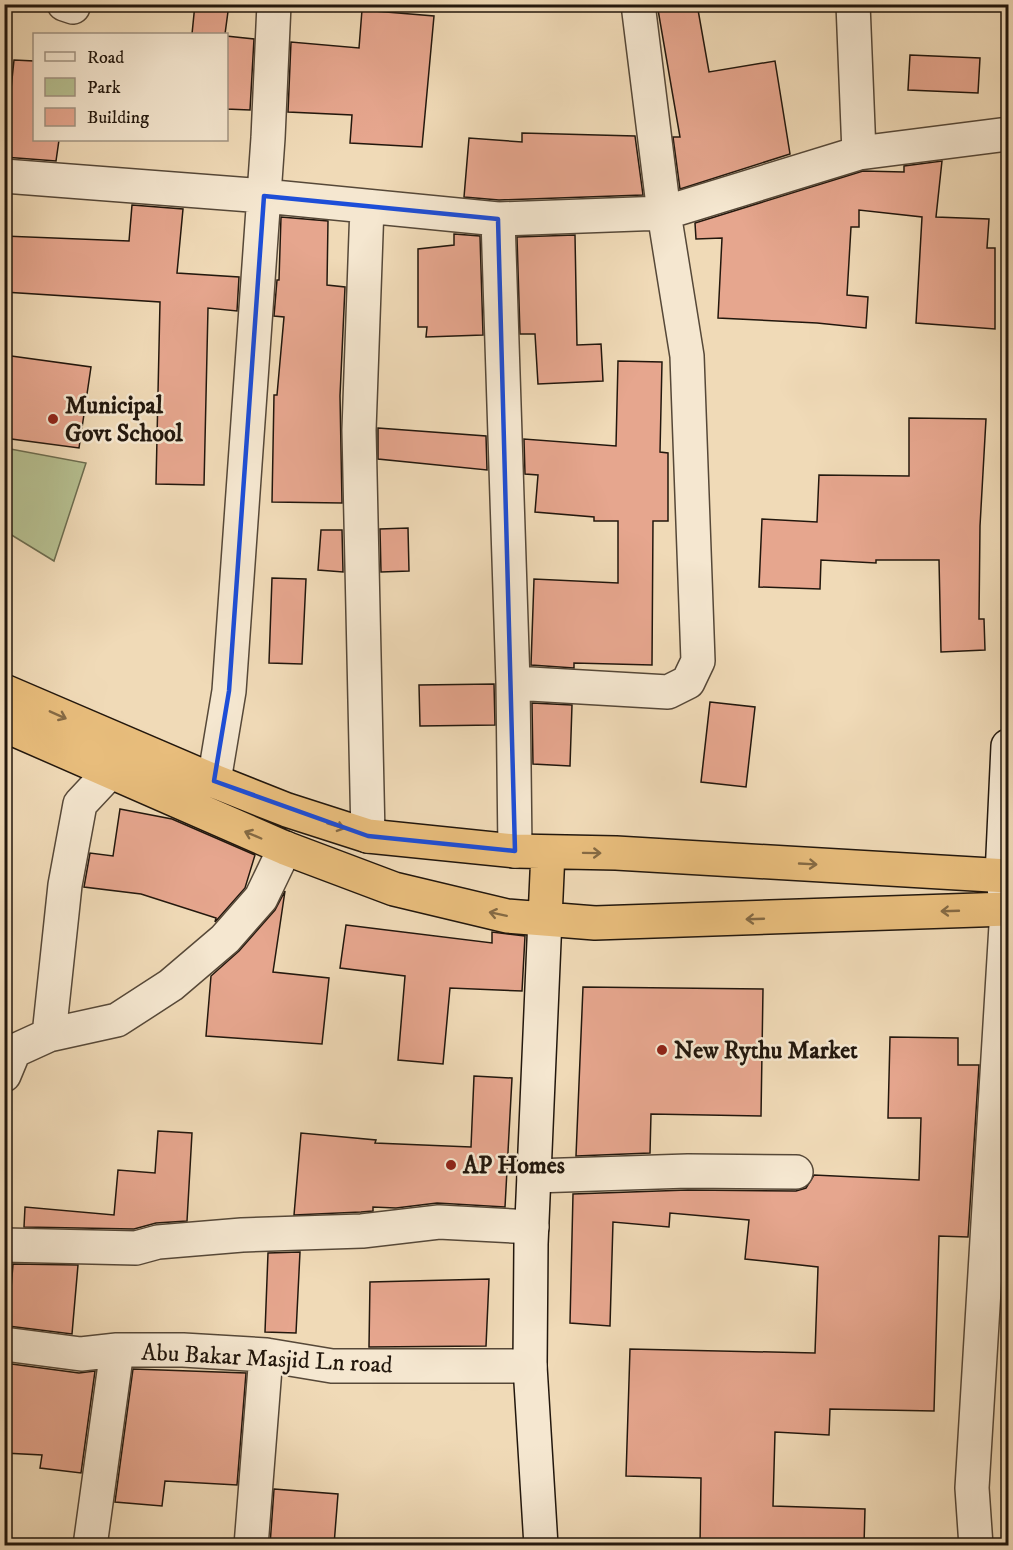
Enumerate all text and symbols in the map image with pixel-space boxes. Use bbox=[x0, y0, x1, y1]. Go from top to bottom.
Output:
legend bbox=[33, 33, 228, 141]
text: Road bbox=[87, 47, 124, 69]
text: Park bbox=[87, 77, 121, 99]
text: Building bbox=[87, 107, 149, 129]
place label: Municipal Govt School bbox=[65, 391, 184, 449]
marker: Municipal Govt School bbox=[46, 412, 60, 426]
one-way arrow bbox=[48, 710, 66, 721]
one-way arrow bbox=[326, 821, 345, 832]
one-way arrow bbox=[244, 828, 262, 839]
one-way arrow bbox=[582, 847, 602, 858]
one-way arrow bbox=[797, 859, 817, 870]
one-way arrow bbox=[941, 906, 961, 917]
one-way arrow bbox=[489, 908, 508, 919]
one-way arrow bbox=[746, 913, 766, 925]
place label: New Rythu Market bbox=[674, 1036, 858, 1066]
marker: New Rythu Market bbox=[655, 1043, 669, 1057]
place label: AP Homes bbox=[462, 1151, 565, 1181]
marker: AP Homes bbox=[444, 1158, 458, 1172]
street label: Abu Bakar Masjid Ln road bbox=[140, 1337, 393, 1381]

